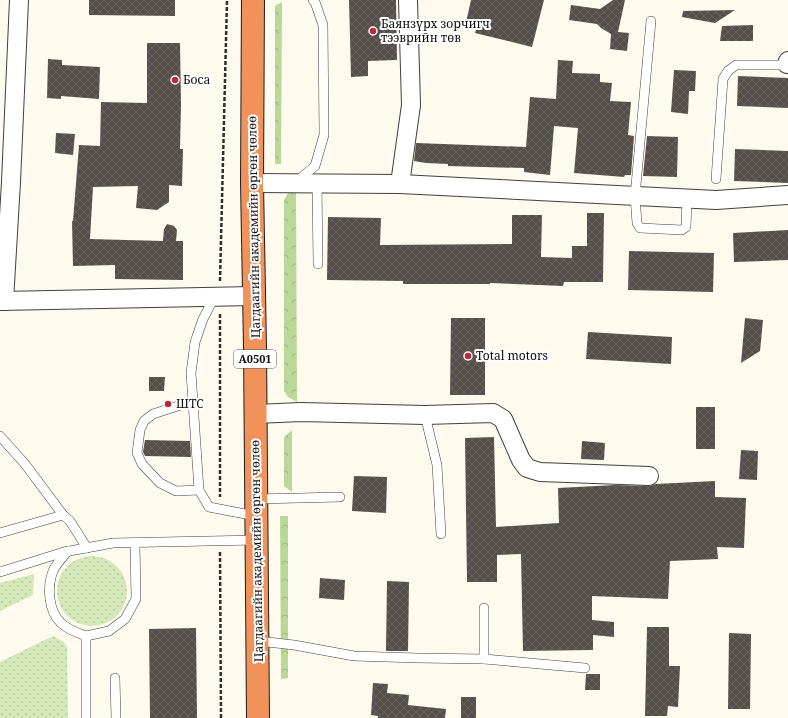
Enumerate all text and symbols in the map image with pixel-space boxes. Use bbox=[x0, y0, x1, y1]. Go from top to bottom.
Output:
place label: Баянзүрх зорчигч тээврийн төв bbox=[381, 15, 490, 46]
marker: Баянзүрх зорчигч тээврийн төв bbox=[368, 26, 378, 36]
place label: Боса bbox=[183, 71, 210, 88]
marker: Боса bbox=[170, 75, 180, 85]
street label: Цагдаагийн академийн өргөн чөлөө bbox=[243, 116, 264, 338]
place label: Total motors bbox=[476, 347, 548, 364]
road number: A0501 bbox=[234, 350, 276, 368]
marker: Total motors bbox=[463, 351, 473, 361]
place label: ШТС bbox=[176, 395, 204, 412]
marker: ШТС bbox=[163, 399, 173, 409]
street label: Цагдаагийн академийн өргөн чөлөө bbox=[246, 440, 267, 662]

